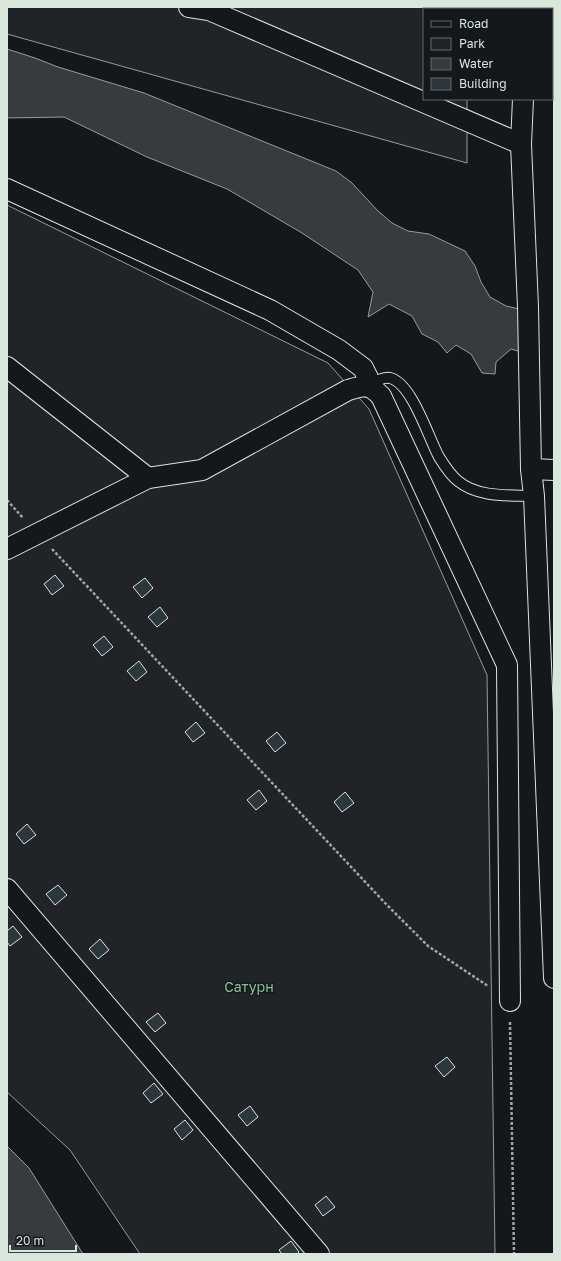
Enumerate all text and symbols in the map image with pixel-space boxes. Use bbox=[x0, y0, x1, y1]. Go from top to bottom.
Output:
legend bbox=[423, 8, 553, 100]
text: Road bbox=[459, 16, 488, 31]
text: Park bbox=[459, 36, 485, 51]
text: Water bbox=[459, 56, 493, 71]
text: Building bbox=[459, 76, 507, 91]
park label: Сатурн bbox=[224, 978, 274, 995]
scale bar bbox=[10, 1227, 76, 1253]
text: 20 m bbox=[16, 1233, 44, 1248]

